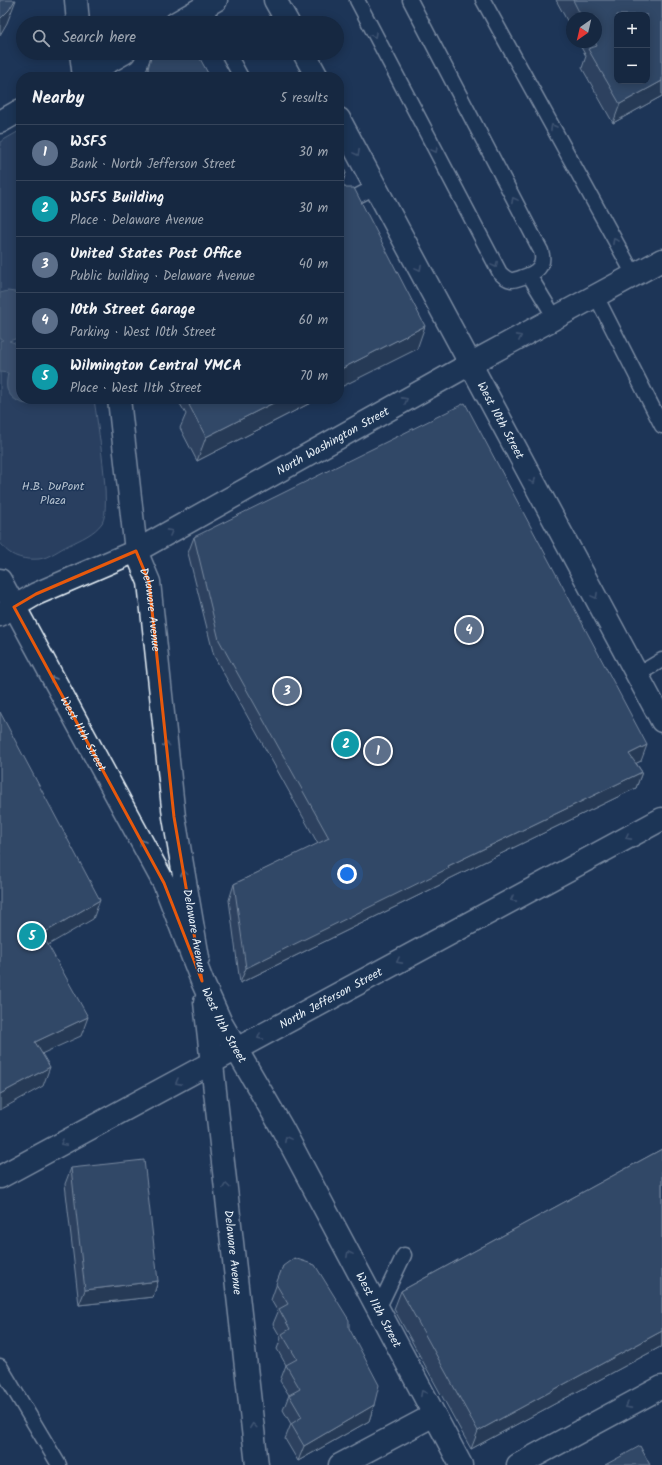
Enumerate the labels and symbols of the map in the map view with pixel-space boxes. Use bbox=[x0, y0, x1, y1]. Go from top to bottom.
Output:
north arrow bbox=[566, 12, 602, 48]
one-way arrow bbox=[370, 31, 377, 38]
one-way arrow bbox=[550, 124, 558, 131]
one-way arrow bbox=[430, 146, 438, 153]
one-way arrow bbox=[353, 149, 360, 156]
one-way arrow bbox=[511, 197, 519, 204]
one-way arrow bbox=[613, 238, 620, 245]
one-way arrow bbox=[491, 261, 498, 268]
one-way arrow bbox=[414, 264, 421, 271]
one-way arrow bbox=[515, 334, 522, 342]
street label: West 10th Street bbox=[472, 378, 529, 463]
one-way arrow bbox=[401, 397, 408, 404]
street label: North Washington Street bbox=[273, 401, 393, 480]
park label: H.B. DuPont Plaza bbox=[22, 477, 85, 510]
one-way arrow bbox=[528, 477, 536, 484]
one-way arrow bbox=[166, 529, 173, 536]
street label: Delaware Avenue bbox=[134, 564, 166, 653]
one-way arrow bbox=[590, 592, 597, 599]
pin: 4 bbox=[456, 615, 482, 645]
one-way arrow bbox=[51, 676, 58, 683]
pin: 3 bbox=[274, 676, 300, 706]
street label: West 11th Street bbox=[55, 693, 112, 775]
pin: 2 bbox=[333, 729, 359, 759]
pin: 1 bbox=[365, 736, 391, 766]
one-way arrow bbox=[162, 741, 171, 747]
one-way arrow bbox=[625, 833, 632, 840]
one-way arrow bbox=[139, 839, 147, 846]
your location bbox=[337, 864, 357, 884]
one-way arrow bbox=[180, 870, 188, 876]
street label: Delaware Avenue bbox=[177, 888, 211, 975]
one-way arrow bbox=[510, 895, 518, 902]
pin: 5 bbox=[19, 921, 45, 951]
one-way arrow bbox=[396, 957, 403, 964]
street label: North Jefferson Street bbox=[276, 962, 386, 1034]
street label: West 11th Street bbox=[197, 984, 252, 1067]
one-way arrow bbox=[257, 1032, 264, 1039]
one-way arrow bbox=[175, 1077, 182, 1085]
one-way arrow bbox=[285, 1136, 292, 1143]
one-way arrow bbox=[60, 1139, 67, 1146]
one-way arrow bbox=[221, 1183, 230, 1189]
street label: Delaware Avenue bbox=[219, 1209, 247, 1296]
one-way arrow bbox=[346, 1251, 354, 1258]
street label: West 11th Street bbox=[351, 1269, 407, 1351]
one-way arrow bbox=[420, 1390, 427, 1398]
one-way arrow bbox=[624, 1401, 632, 1409]
one-way arrow bbox=[249, 1423, 258, 1429]

